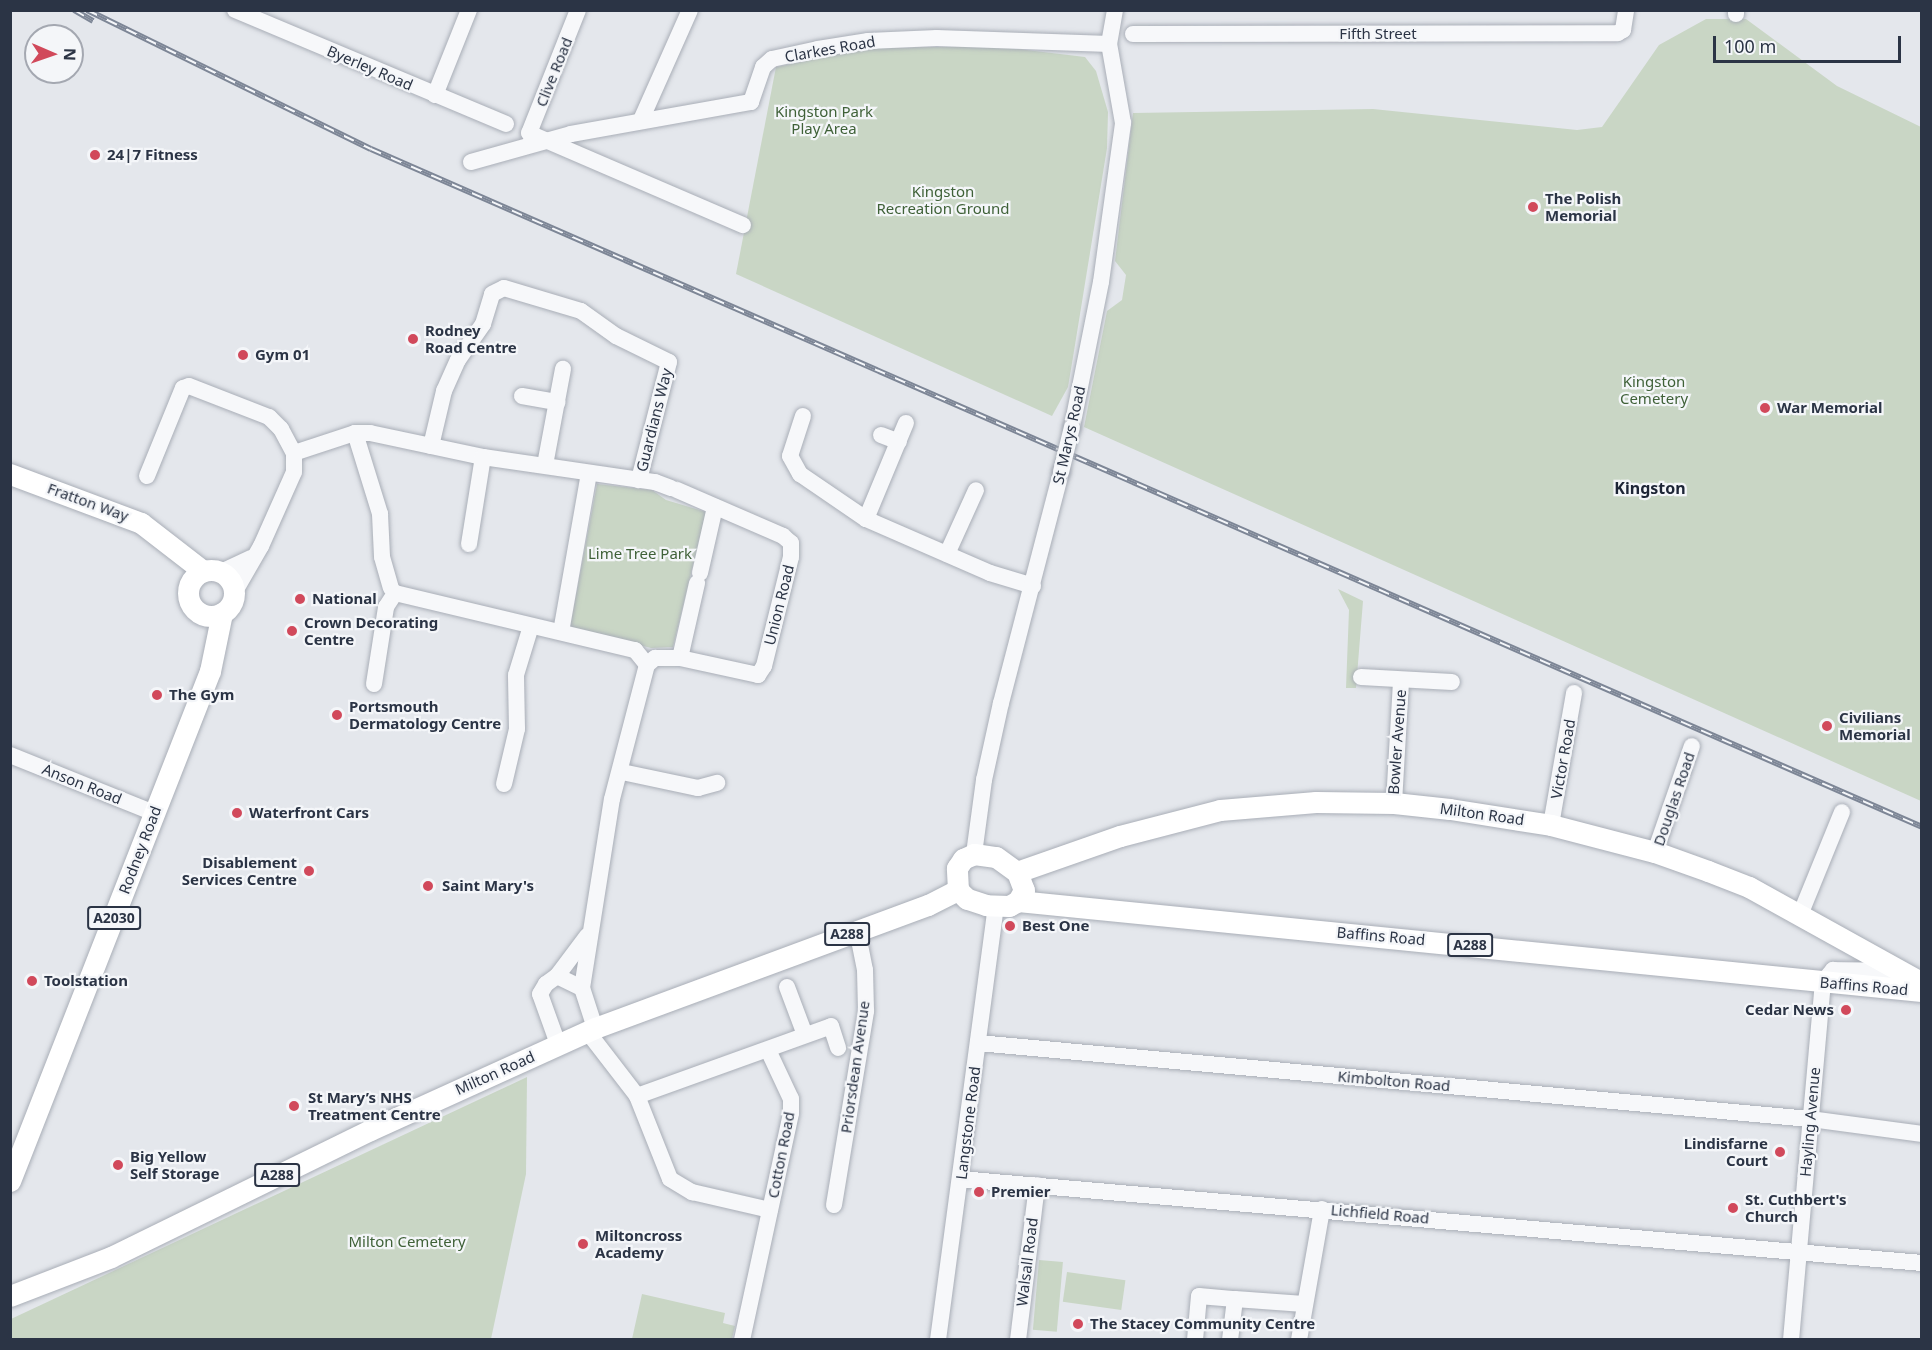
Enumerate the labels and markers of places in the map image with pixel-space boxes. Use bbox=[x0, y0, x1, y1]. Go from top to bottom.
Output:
place label: 24|7 Fitness bbox=[107, 146, 198, 164]
marker: 24|7 Fitness bbox=[88, 148, 102, 162]
place label: The Polish Memorial bbox=[1545, 189, 1621, 224]
marker: The Polish Memorial bbox=[1526, 200, 1540, 214]
place label: Rodney Road Centre bbox=[425, 321, 517, 356]
marker: Rodney Road Centre bbox=[406, 332, 420, 346]
place label: Gym 01 bbox=[255, 346, 310, 364]
marker: Gym 01 bbox=[236, 348, 250, 362]
place label: War Memorial bbox=[1777, 399, 1883, 417]
marker: War Memorial bbox=[1758, 401, 1772, 415]
place label: National bbox=[312, 590, 377, 608]
marker: National bbox=[293, 592, 307, 606]
place label: Crown Decorating Centre bbox=[304, 613, 438, 648]
marker: Crown Decorating Centre bbox=[285, 624, 299, 638]
place label: The Gym bbox=[169, 686, 234, 704]
marker: The Gym bbox=[150, 688, 164, 702]
place label: Portsmouth Dermatology Centre bbox=[349, 697, 501, 732]
marker: Portsmouth Dermatology Centre bbox=[330, 708, 344, 722]
place label: Civilians Memorial bbox=[1839, 708, 1911, 743]
marker: Civilians Memorial bbox=[1820, 719, 1834, 733]
place label: Waterfront Cars bbox=[249, 804, 369, 822]
marker: Waterfront Cars bbox=[230, 806, 244, 820]
place label: Disablement Services Centre bbox=[182, 853, 297, 888]
marker: Disablement Services Centre bbox=[302, 864, 316, 878]
marker: Saint Mary's bbox=[419, 877, 437, 895]
place label: Saint Mary's bbox=[442, 877, 534, 895]
place label: Best One bbox=[1022, 917, 1089, 935]
marker: Best One bbox=[1003, 919, 1017, 933]
place label: Toolstation bbox=[44, 972, 128, 990]
marker: Toolstation bbox=[25, 974, 39, 988]
place label: Cedar News bbox=[1745, 1001, 1834, 1019]
marker: Cedar News bbox=[1839, 1003, 1853, 1017]
place label: St Mary’s NHS Treatment Centre bbox=[308, 1088, 441, 1123]
marker: St Mary’s NHS Treatment Centre bbox=[285, 1097, 303, 1115]
place label: Lindisfarne Court bbox=[1684, 1134, 1768, 1169]
marker: Lindisfarne Court bbox=[1773, 1145, 1787, 1159]
place label: Big Yellow Self Storage bbox=[130, 1147, 219, 1182]
marker: Big Yellow Self Storage bbox=[111, 1158, 125, 1172]
place label: Premier bbox=[991, 1183, 1050, 1201]
marker: Premier bbox=[972, 1185, 986, 1199]
place label: St. Cuthbert's Church bbox=[1745, 1190, 1847, 1225]
marker: St. Cuthbert's Church bbox=[1726, 1201, 1740, 1215]
place label: Miltoncross Academy bbox=[595, 1226, 682, 1261]
marker: Miltoncross Academy bbox=[576, 1237, 590, 1251]
place label: The Stacey Community Centre bbox=[1090, 1315, 1315, 1333]
marker: The Stacey Community Centre bbox=[1071, 1317, 1085, 1331]

